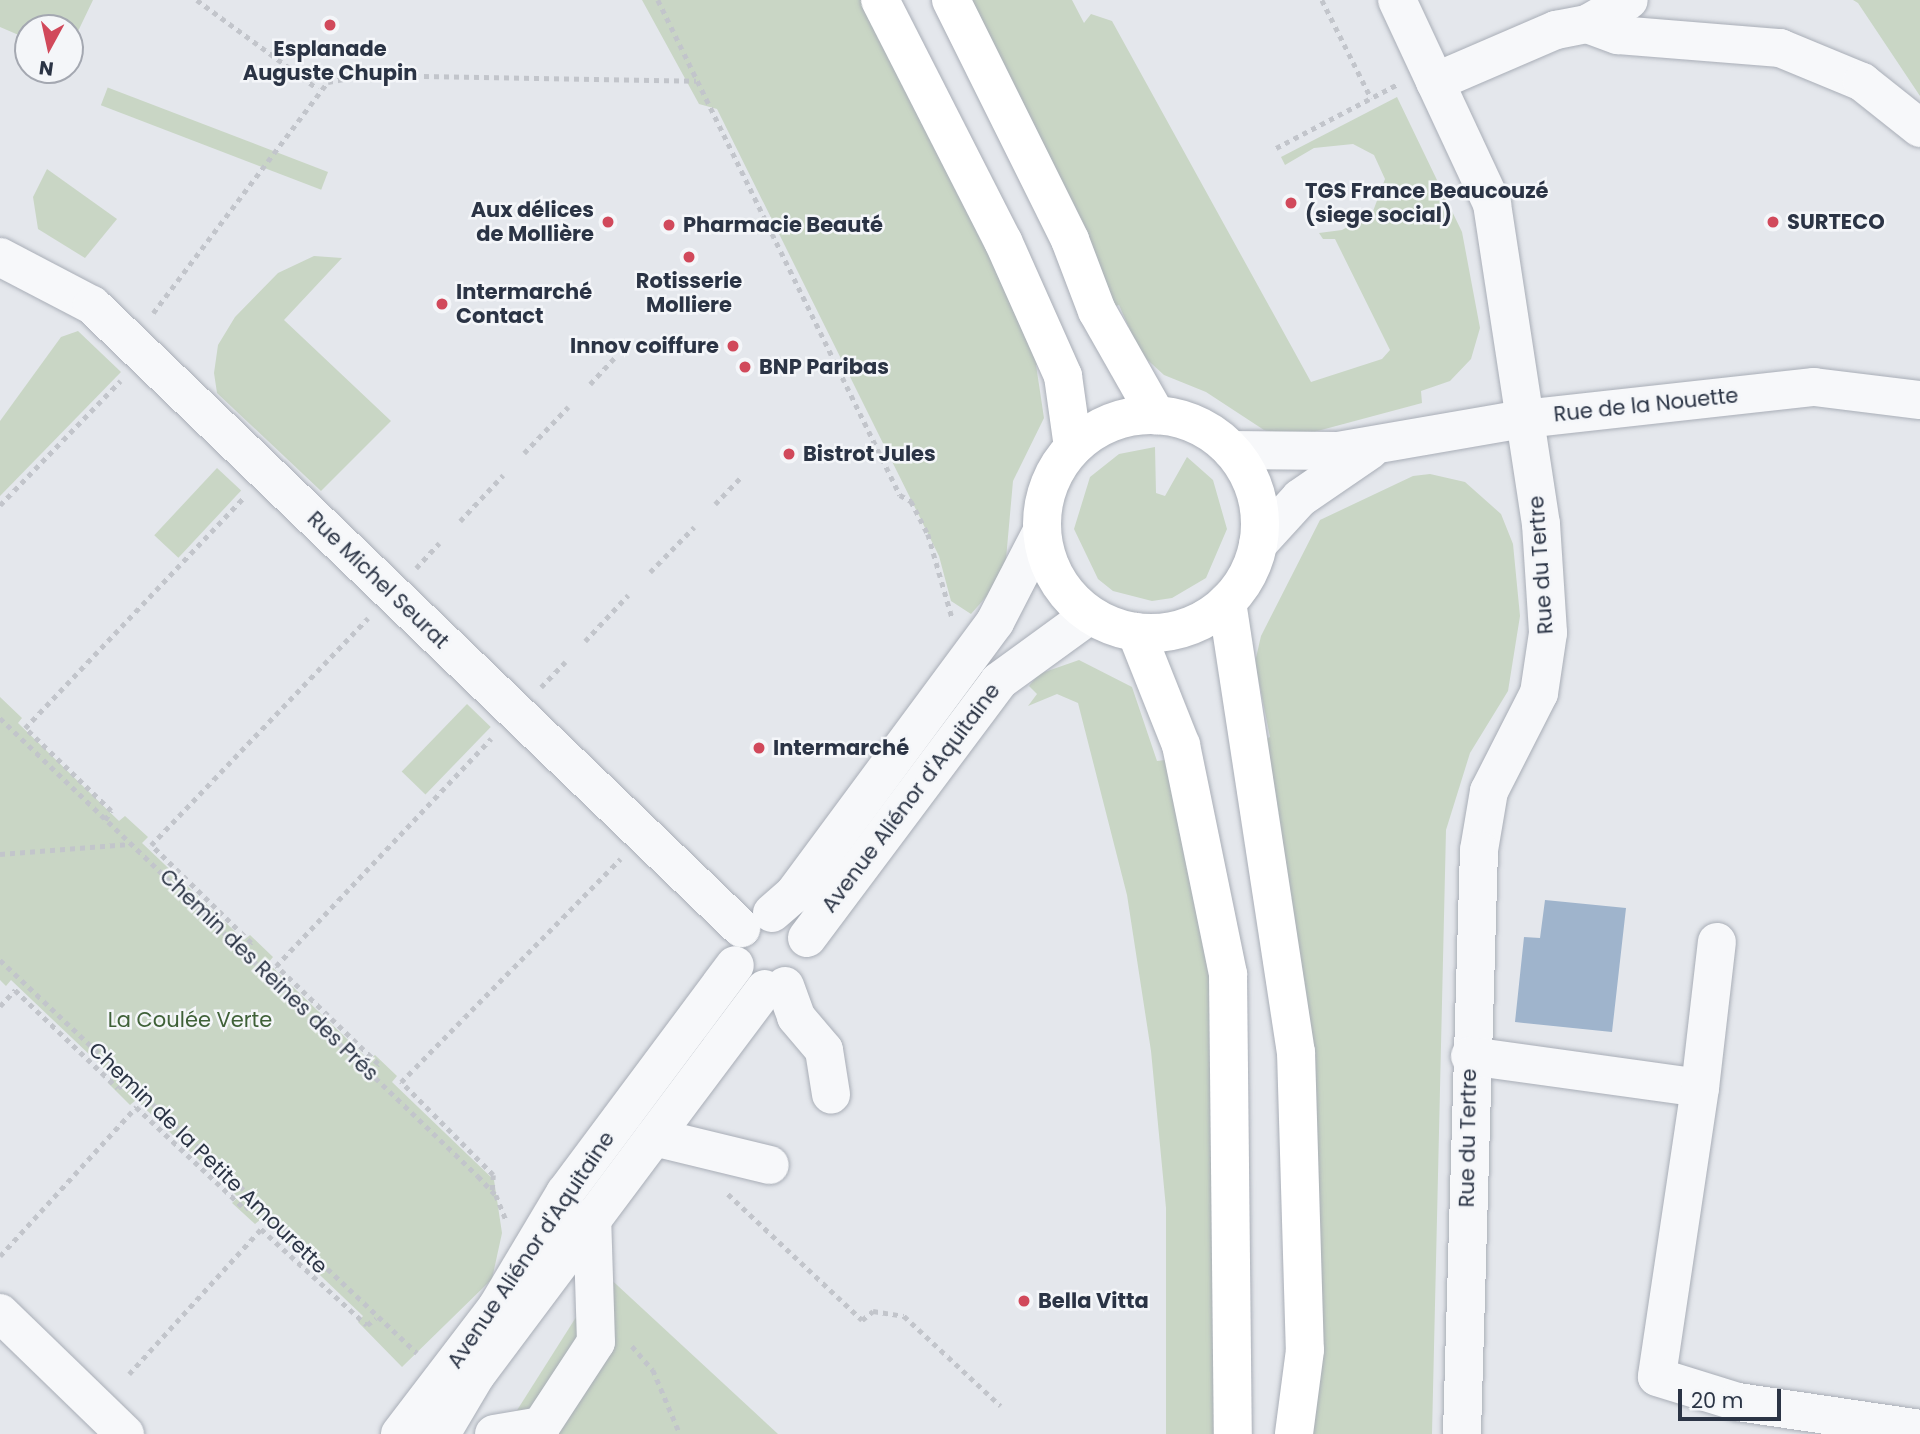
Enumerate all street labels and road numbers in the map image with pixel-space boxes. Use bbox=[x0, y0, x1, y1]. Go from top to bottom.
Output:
street label: Rue de la Nouette bbox=[1552, 383, 1740, 427]
street label: Rue du Tertre bbox=[1524, 495, 1558, 635]
street label: Rue Michel Seurat bbox=[302, 506, 454, 654]
street label: Avenue Aliénor d'Aquitaine bbox=[817, 679, 1005, 917]
street label: Chemin des Reines des Prés bbox=[154, 864, 384, 1086]
street label: Chemin de la Petite Amourette bbox=[83, 1037, 333, 1279]
street label: Rue du Tertre bbox=[1454, 1068, 1482, 1208]
street label: Avenue Aliénor d'Aquitaine bbox=[442, 1127, 620, 1373]

